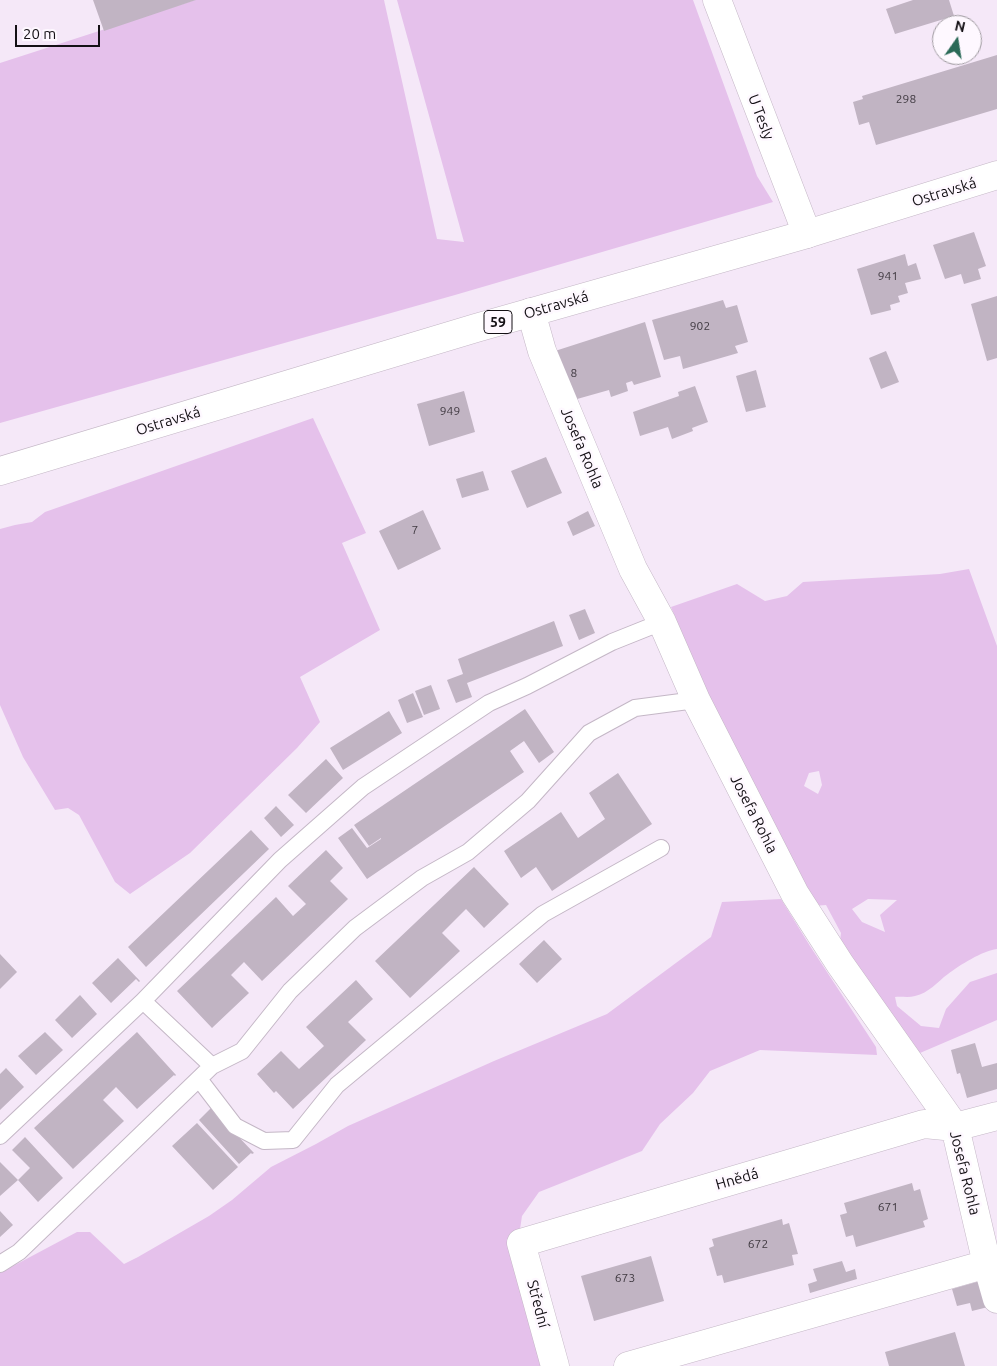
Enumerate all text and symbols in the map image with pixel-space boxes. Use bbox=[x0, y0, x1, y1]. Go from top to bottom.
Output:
scale bar bbox=[18, 15, 102, 47]
north arrow bbox=[932, 15, 982, 65]
text: N bbox=[953, 17, 967, 35]
text: 20 m bbox=[23, 25, 56, 42]
street label: U Tesly bbox=[744, 92, 778, 142]
house number: 298 bbox=[896, 92, 916, 106]
street label: Ostravská bbox=[910, 174, 978, 210]
house number: 941 bbox=[878, 269, 898, 283]
street label: Ostravská bbox=[522, 287, 590, 323]
road number: 59 bbox=[484, 311, 512, 334]
house number: 902 bbox=[690, 319, 710, 333]
house number: 8 bbox=[571, 366, 577, 380]
street label: Ostravská bbox=[134, 403, 202, 439]
house number: 949 bbox=[440, 404, 460, 418]
street label: Josefa Rohla bbox=[557, 405, 607, 491]
house number: 7 bbox=[412, 523, 418, 537]
street label: Josefa Rohla bbox=[726, 772, 782, 856]
street label: Josefa Rohla bbox=[946, 1129, 984, 1217]
street label: Hnědá bbox=[713, 1164, 761, 1194]
house number: 671 bbox=[878, 1200, 898, 1214]
house number: 672 bbox=[748, 1237, 768, 1251]
house number: 673 bbox=[615, 1271, 635, 1285]
street label: Střední bbox=[523, 1278, 553, 1330]

